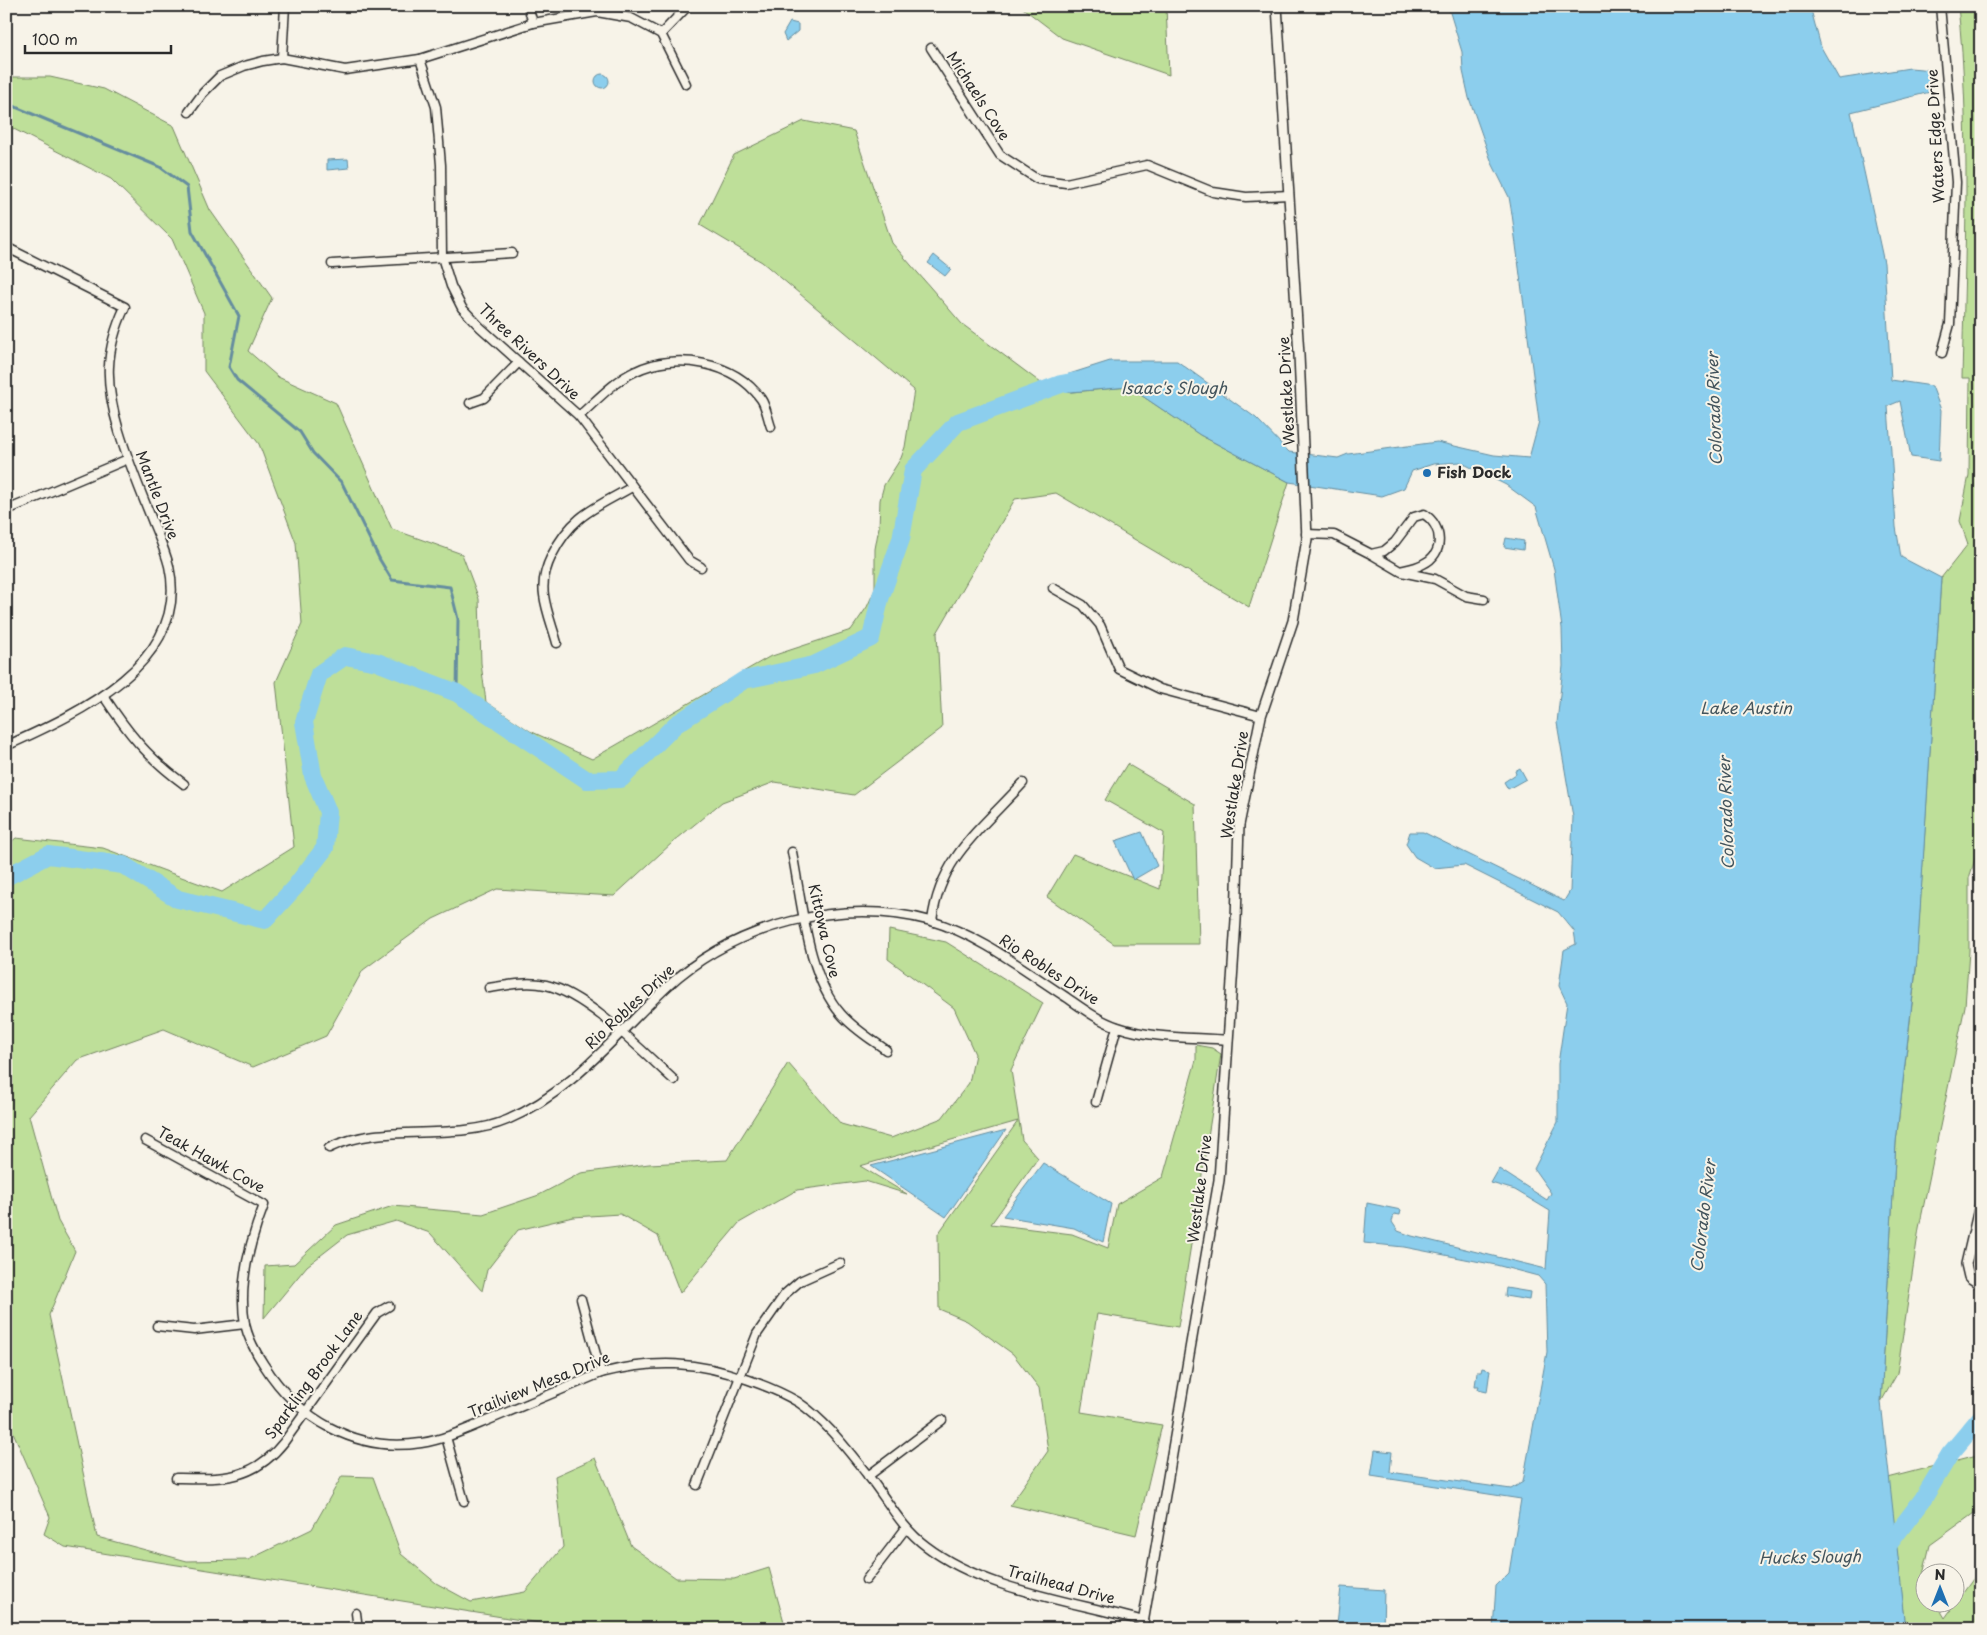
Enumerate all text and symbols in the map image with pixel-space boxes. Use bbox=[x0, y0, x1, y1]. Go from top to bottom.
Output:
scale bar bbox=[25, 22, 171, 54]
text: 100 m bbox=[32, 27, 78, 50]
street label: Michaels Cove bbox=[942, 46, 1017, 144]
street label: Waters Edge Drive bbox=[1920, 68, 1950, 204]
street label: Three Rivers Drive bbox=[474, 297, 586, 405]
street label: Westlake Drive bbox=[1271, 336, 1300, 446]
water label: Colorado River bbox=[1699, 349, 1727, 466]
water label: Isaac's Slough bbox=[1121, 375, 1228, 399]
street label: Mantle Drive bbox=[131, 447, 186, 542]
place label: Fish Dock bbox=[1437, 460, 1511, 483]
marker: Fish Dock bbox=[1421, 467, 1433, 479]
water label: Lake Austin bbox=[1700, 695, 1793, 719]
street label: Westlake Drive bbox=[1214, 729, 1253, 840]
water label: Colorado River bbox=[1711, 753, 1739, 870]
street label: Kittowa Cove bbox=[803, 881, 847, 980]
street label: Rio Robles Drive bbox=[995, 928, 1105, 1010]
street label: Rio Robles Drive bbox=[579, 958, 679, 1054]
street label: Teak Hawk Cove bbox=[154, 1120, 270, 1198]
street label: Westlake Drive bbox=[1180, 1133, 1217, 1244]
water label: Colorado River bbox=[1683, 1156, 1721, 1273]
street label: Sparkling Brook Lane bbox=[258, 1305, 367, 1443]
street label: Trailview Mesa Drive bbox=[464, 1345, 613, 1423]
water label: Hucks Slough bbox=[1759, 1543, 1862, 1569]
street label: Trailhead Drive bbox=[1005, 1558, 1118, 1609]
north arrow bbox=[1914, 1562, 1964, 1612]
text: N bbox=[1934, 1564, 1946, 1585]

